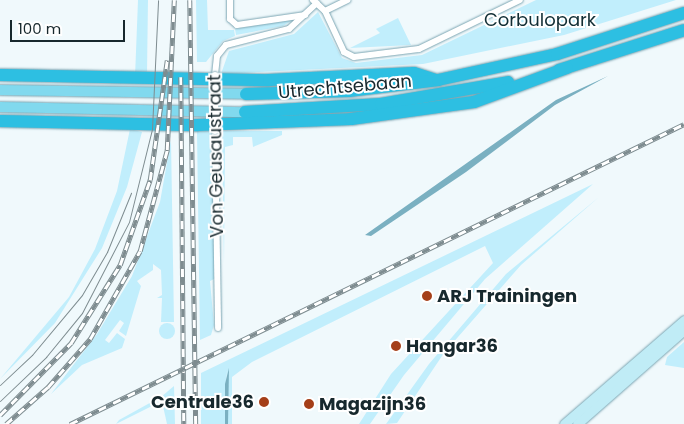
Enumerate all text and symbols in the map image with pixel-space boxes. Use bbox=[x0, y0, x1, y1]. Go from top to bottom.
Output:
park label: Corbulopark bbox=[484, 9, 596, 31]
scale bar bbox=[12, 10, 128, 42]
text: 100 m bbox=[18, 18, 61, 39]
street label: Utrechtsebaan bbox=[277, 70, 413, 104]
street label: Von Geusaustraat bbox=[204, 74, 228, 238]
place label: ARJ Trainingen bbox=[437, 285, 577, 307]
marker: ARJ Trainingen bbox=[421, 290, 433, 302]
place label: Hangar36 bbox=[406, 335, 498, 357]
marker: Hangar36 bbox=[390, 340, 402, 352]
place label: Centrale36 bbox=[151, 391, 254, 413]
place label: Magazijn36 bbox=[319, 393, 426, 415]
marker: Centrale36 bbox=[258, 396, 270, 408]
marker: Magazijn36 bbox=[303, 398, 315, 410]

